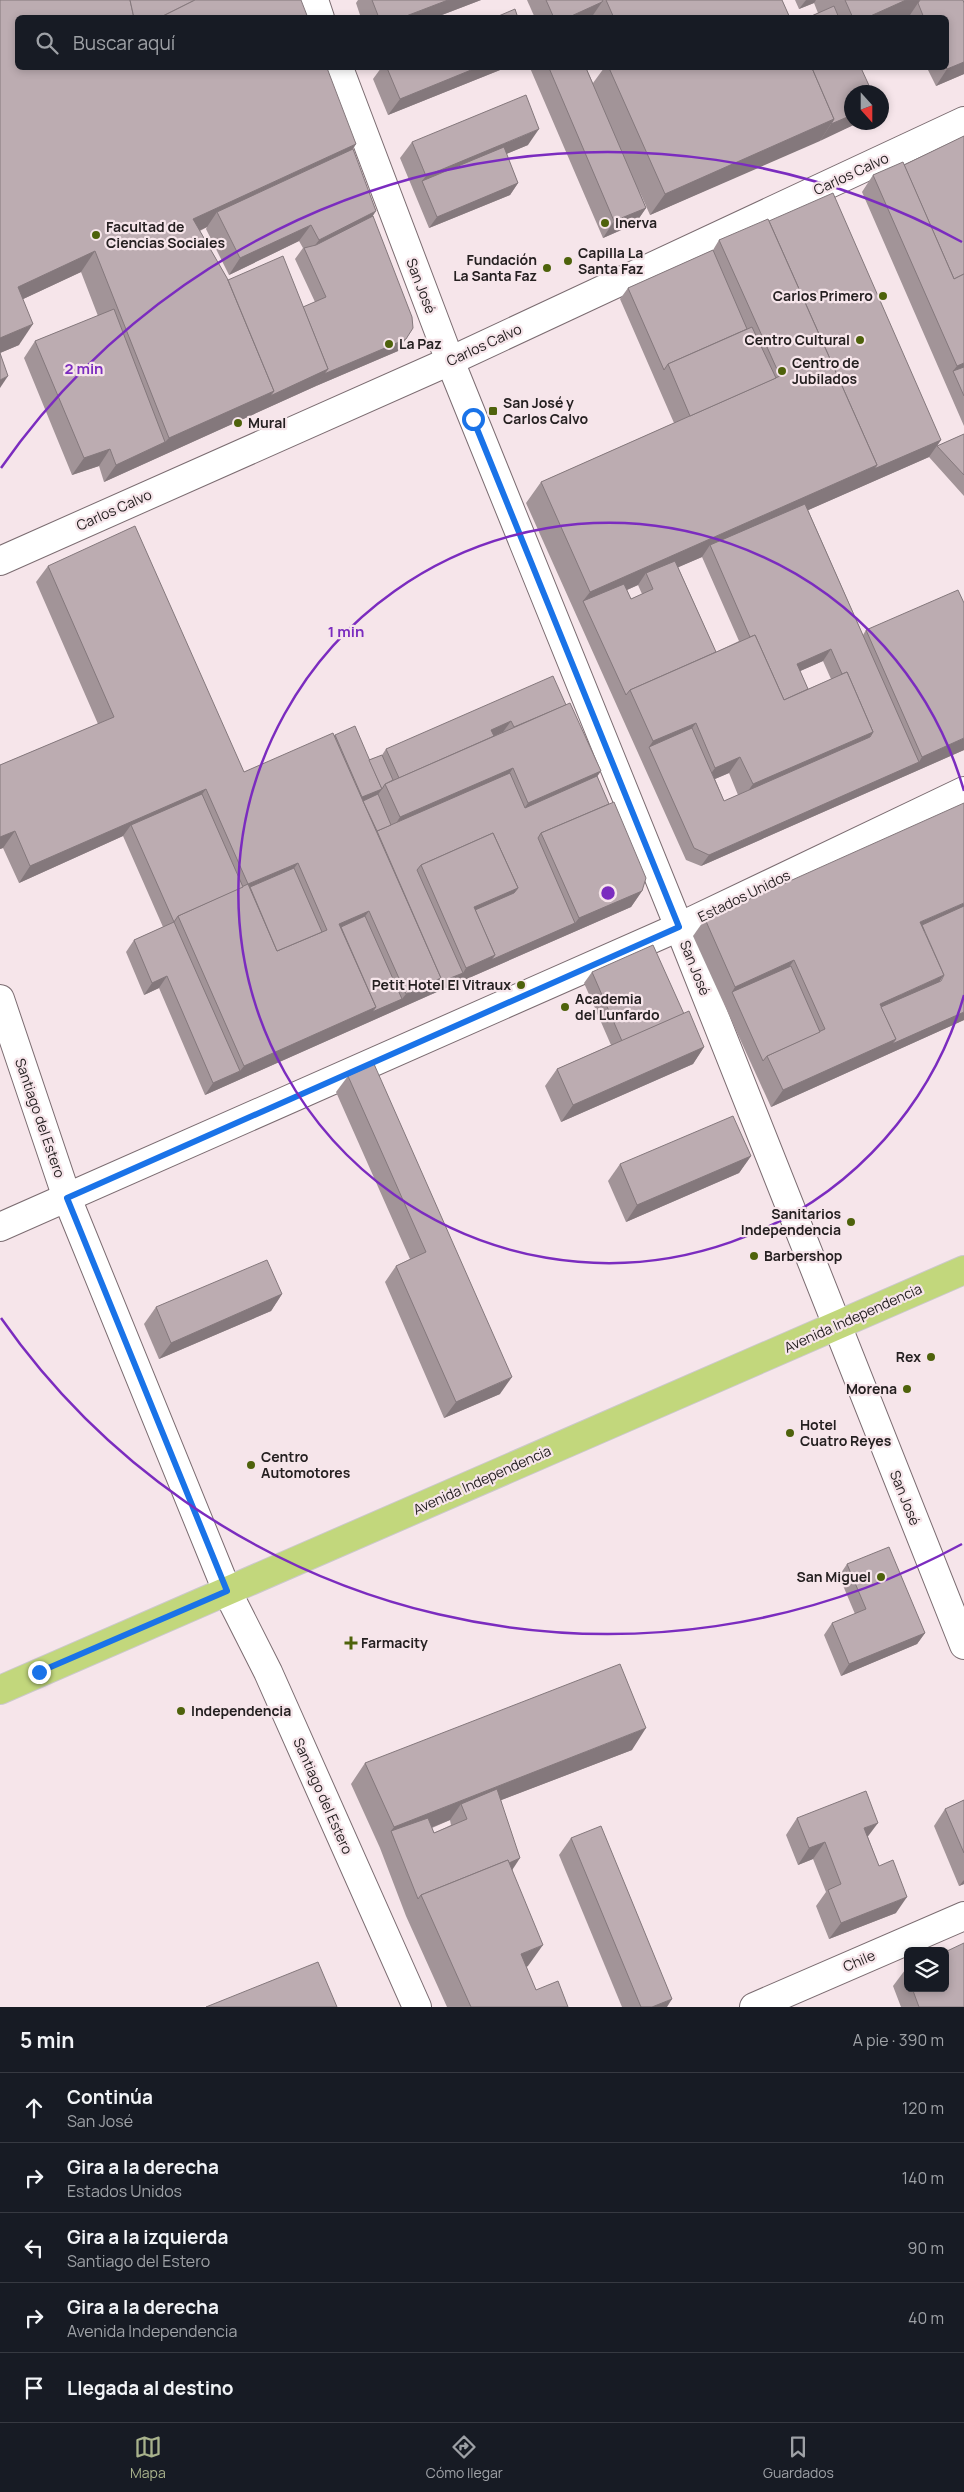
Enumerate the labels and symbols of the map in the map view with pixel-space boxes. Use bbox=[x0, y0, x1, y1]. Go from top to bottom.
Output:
north arrow bbox=[844, 85, 889, 130]
street label: Carlos Calvo bbox=[810, 148, 891, 199]
place label: Inerva bbox=[615, 213, 657, 232]
place label: Facultad de Ciencias Sociales bbox=[106, 217, 225, 252]
marker: Inerva bbox=[599, 217, 611, 229]
marker: Facultad de Ciencias Sociales bbox=[90, 229, 102, 241]
place label: Capilla La Santa Faz bbox=[578, 243, 644, 278]
place label: Fundación La Santa Faz bbox=[453, 250, 537, 285]
street label: San José bbox=[402, 255, 441, 316]
marker: Capilla La Santa Faz bbox=[562, 255, 574, 267]
marker: Fundación La Santa Faz bbox=[541, 262, 553, 274]
place label: Carlos Primero bbox=[773, 286, 873, 305]
marker: Carlos Primero bbox=[877, 290, 889, 302]
street label: Carlos Calvo bbox=[443, 319, 524, 370]
place label: Centro Cultural bbox=[744, 330, 850, 349]
place label: La Paz bbox=[399, 334, 442, 353]
marker: Centro Cultural bbox=[854, 334, 866, 346]
marker: La Paz bbox=[383, 338, 395, 350]
place label: Centro de Jubilados bbox=[792, 353, 859, 388]
text: 2 min bbox=[64, 358, 104, 379]
marker: Centro de Jubilados bbox=[776, 365, 788, 377]
place label: San José y Carlos Calvo bbox=[503, 393, 589, 428]
marker: San José y Carlos Calvo bbox=[487, 405, 499, 417]
route start bbox=[462, 408, 485, 431]
place label: Mural bbox=[248, 413, 286, 432]
marker: Mural bbox=[232, 417, 244, 429]
street label: Carlos Calvo bbox=[73, 484, 155, 535]
text: 1 min bbox=[328, 621, 364, 642]
street label: Estados Unidos bbox=[694, 865, 793, 926]
centre of rings bbox=[599, 884, 617, 902]
street label: San José bbox=[676, 937, 715, 998]
place label: Petit Hotel El Vitraux bbox=[372, 975, 511, 994]
marker: Petit Hotel El Vitraux bbox=[515, 979, 527, 991]
place label: Academia del Lunfardo bbox=[575, 989, 660, 1024]
marker: Academia del Lunfardo bbox=[559, 1001, 571, 1013]
street label: Santiago del Estero bbox=[11, 1055, 70, 1180]
place label: Sanitarios Independencia bbox=[741, 1204, 841, 1239]
marker: Sanitarios Independencia bbox=[845, 1216, 857, 1228]
place label: Barbershop bbox=[764, 1246, 843, 1265]
marker: Barbershop bbox=[748, 1250, 760, 1262]
street label: Avenida Independencia bbox=[781, 1279, 925, 1357]
place label: Rex bbox=[896, 1347, 921, 1366]
marker: Rex bbox=[925, 1351, 937, 1363]
place label: Morena bbox=[846, 1379, 897, 1398]
marker: Morena bbox=[901, 1383, 913, 1395]
place label: Hotel Cuatro Reyes bbox=[800, 1415, 892, 1450]
marker: Hotel Cuatro Reyes bbox=[784, 1427, 796, 1439]
street label: Avenida Independencia bbox=[410, 1441, 554, 1519]
place label: Centro Automotores bbox=[261, 1447, 351, 1482]
marker: Centro Automotores bbox=[245, 1459, 257, 1471]
street label: San José bbox=[886, 1467, 925, 1528]
place label: San Miguel bbox=[797, 1567, 871, 1586]
marker: San Miguel bbox=[875, 1571, 887, 1583]
place label: Farmacity bbox=[361, 1633, 428, 1652]
marker: Farmacity bbox=[345, 1637, 357, 1649]
route end bbox=[28, 1661, 51, 1684]
place label: Independencia bbox=[191, 1701, 291, 1720]
marker: Independencia bbox=[175, 1705, 187, 1717]
street label: Santiago del Estero bbox=[289, 1735, 358, 1857]
street label: Chile bbox=[840, 1945, 878, 1976]

